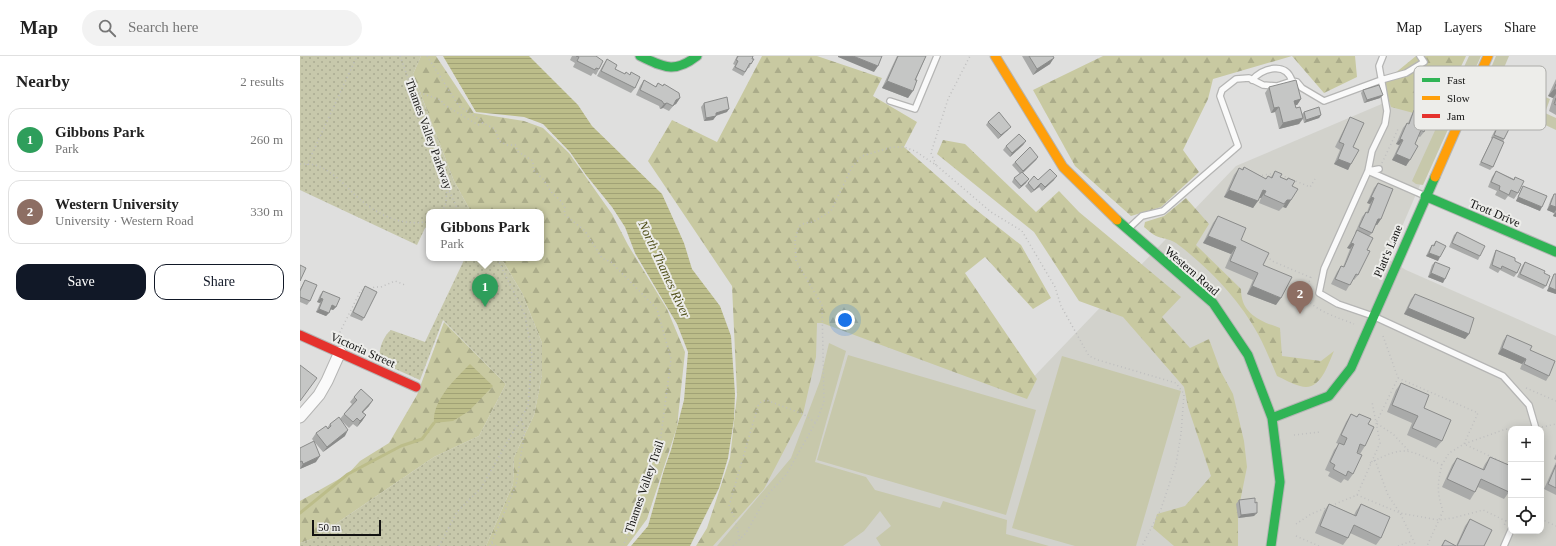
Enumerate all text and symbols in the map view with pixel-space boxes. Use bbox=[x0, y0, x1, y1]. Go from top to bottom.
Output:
search box bbox=[82, 10, 362, 46]
text: Map bbox=[20, 17, 58, 38]
icon: search bbox=[96, 17, 118, 39]
text: Search here bbox=[128, 19, 198, 35]
text: Map bbox=[1396, 20, 1422, 35]
text: Layers bbox=[1444, 20, 1482, 35]
text: Share bbox=[1504, 20, 1536, 35]
legend bbox=[1414, 66, 1546, 130]
text: Nearby bbox=[16, 72, 70, 91]
text: 2 results bbox=[240, 74, 284, 89]
text: Fast bbox=[1447, 74, 1465, 86]
street label: Thames Valley Parkway bbox=[403, 77, 455, 191]
text: Slow bbox=[1447, 92, 1470, 104]
text: Jam bbox=[1447, 110, 1465, 122]
text: Gibbons Park bbox=[55, 124, 145, 140]
text: 1 bbox=[27, 132, 33, 147]
text: 260 m bbox=[250, 132, 283, 147]
text: Park bbox=[55, 141, 79, 156]
text: Western University bbox=[55, 196, 179, 212]
street label: Trott Drive bbox=[1467, 196, 1523, 230]
text: 2 bbox=[27, 204, 33, 219]
text: 330 m bbox=[250, 204, 283, 219]
popup bbox=[426, 209, 544, 261]
text: University · Western Road bbox=[55, 213, 193, 228]
water label: North Thames River bbox=[635, 217, 694, 321]
text: Gibbons Park bbox=[440, 219, 530, 235]
street label: Platt's Lane bbox=[1371, 223, 1405, 279]
text: Park bbox=[440, 236, 464, 251]
street label: Western Road bbox=[1162, 244, 1222, 298]
button: Save bbox=[16, 264, 146, 300]
button: Share bbox=[154, 264, 284, 300]
pin: 1 bbox=[472, 274, 498, 307]
pin: 2 bbox=[1287, 281, 1313, 314]
your location bbox=[835, 310, 855, 330]
street label: Victoria Street bbox=[328, 329, 398, 371]
map controls bbox=[1508, 426, 1544, 534]
button: + bbox=[1508, 426, 1544, 462]
street label: Thames Valley Trail bbox=[622, 438, 667, 535]
button: − bbox=[1508, 462, 1544, 498]
button: locate bbox=[1508, 498, 1544, 534]
scale bar bbox=[312, 518, 381, 537]
text: 50 m bbox=[318, 521, 340, 533]

